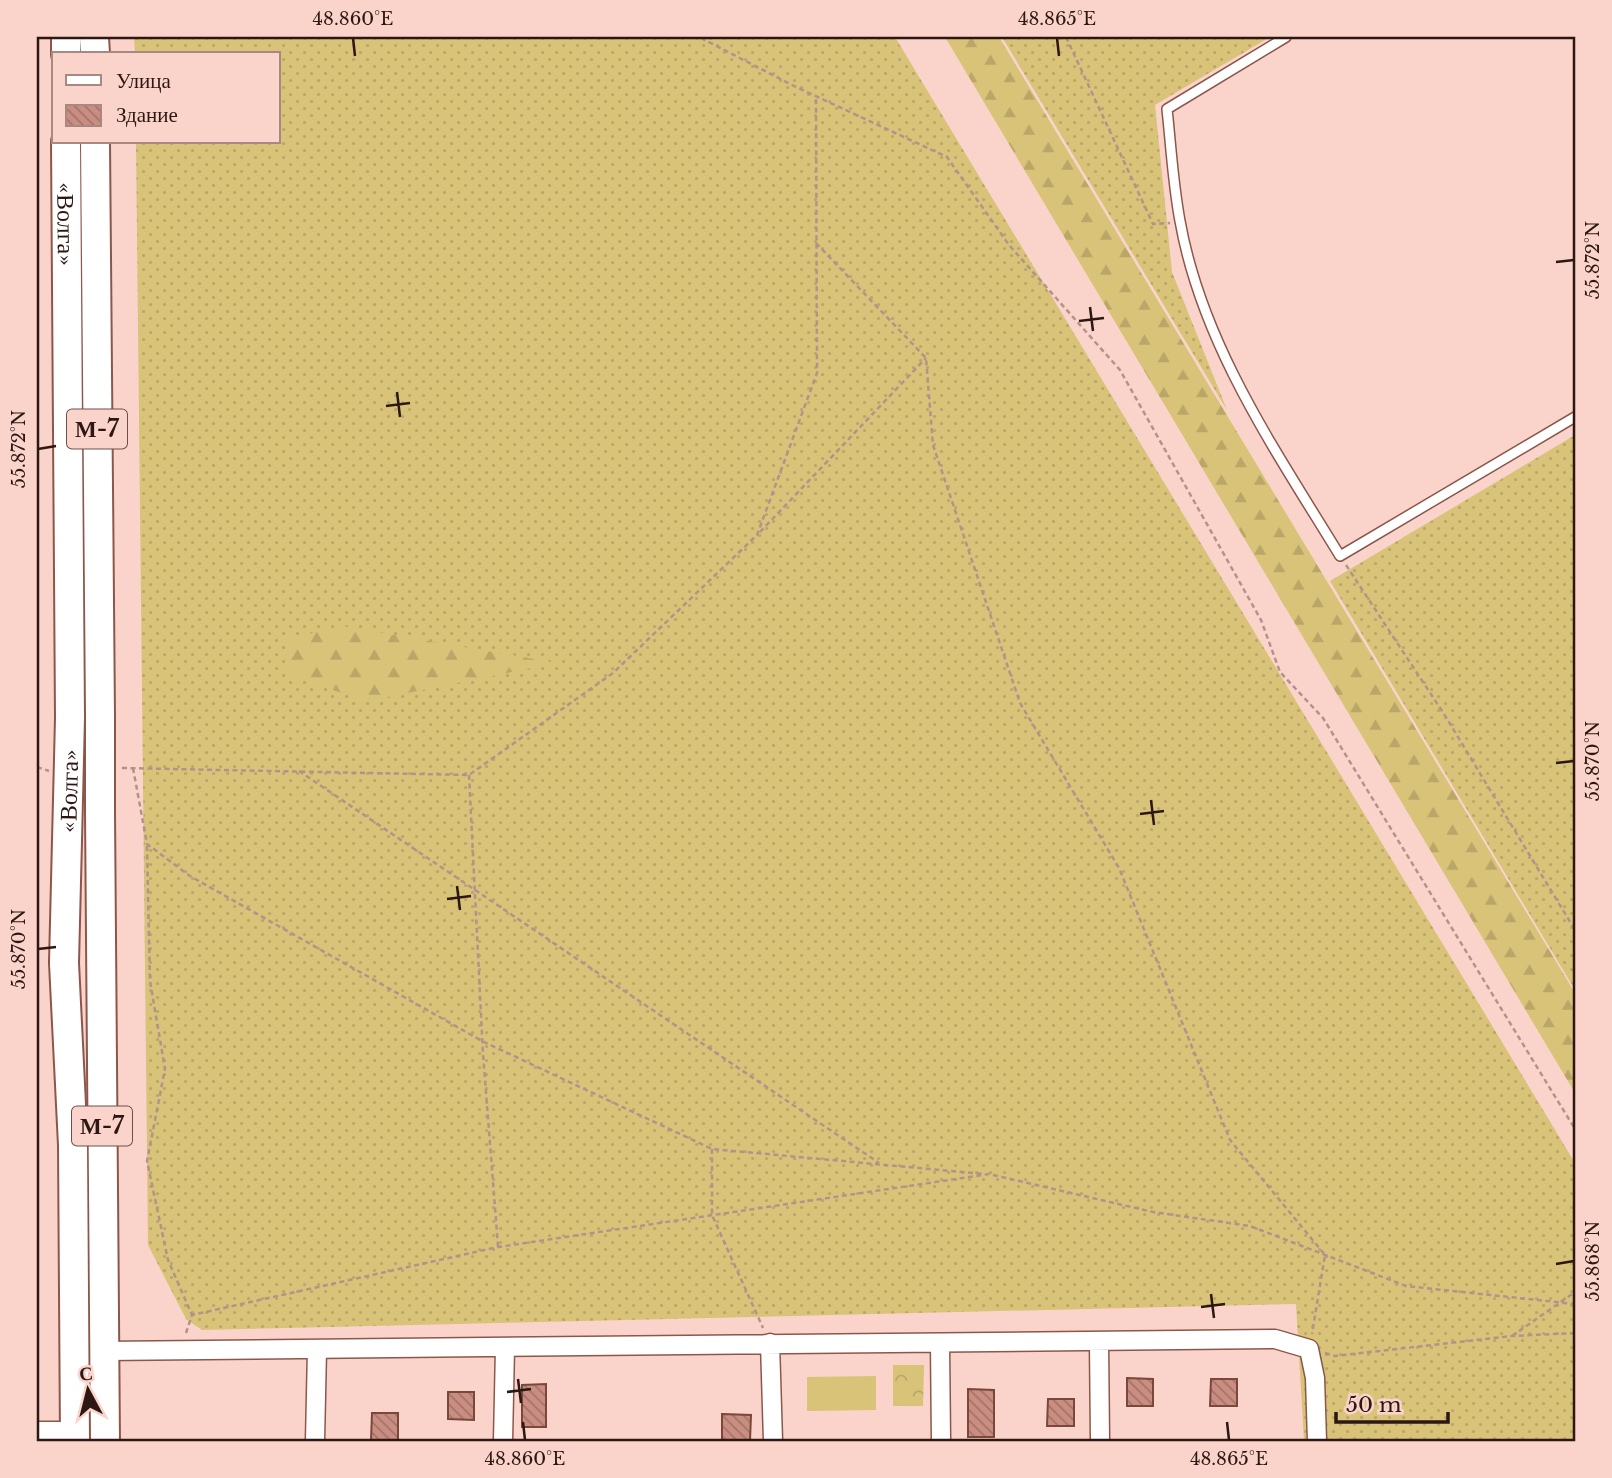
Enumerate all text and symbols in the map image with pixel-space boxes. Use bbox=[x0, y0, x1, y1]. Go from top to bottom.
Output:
text: 48.860°E bbox=[313, 8, 393, 30]
text: 48.865°E bbox=[1018, 8, 1096, 30]
legend bbox=[52, 52, 280, 144]
text: Улица bbox=[116, 68, 171, 94]
text: Здание bbox=[116, 102, 178, 128]
street label: «Волга» bbox=[52, 182, 81, 266]
text: 55.872°N bbox=[1582, 221, 1604, 299]
text: 55.872°N bbox=[8, 410, 30, 488]
road number: М-7 bbox=[67, 410, 127, 448]
text: 55.870°N bbox=[1582, 721, 1604, 801]
street label: «Волга» bbox=[53, 749, 84, 833]
text: 55.870°N bbox=[8, 909, 30, 989]
road number: М-7 bbox=[72, 1106, 132, 1146]
text: 55.868°N bbox=[1582, 1221, 1604, 1301]
north arrow bbox=[52, 1356, 122, 1426]
text: С bbox=[78, 1361, 94, 1386]
scale bar bbox=[1336, 1380, 1448, 1424]
text: 50 m bbox=[1346, 1392, 1402, 1418]
text: 48.860°E bbox=[485, 1448, 565, 1470]
text: 48.865°E bbox=[1190, 1448, 1268, 1470]

